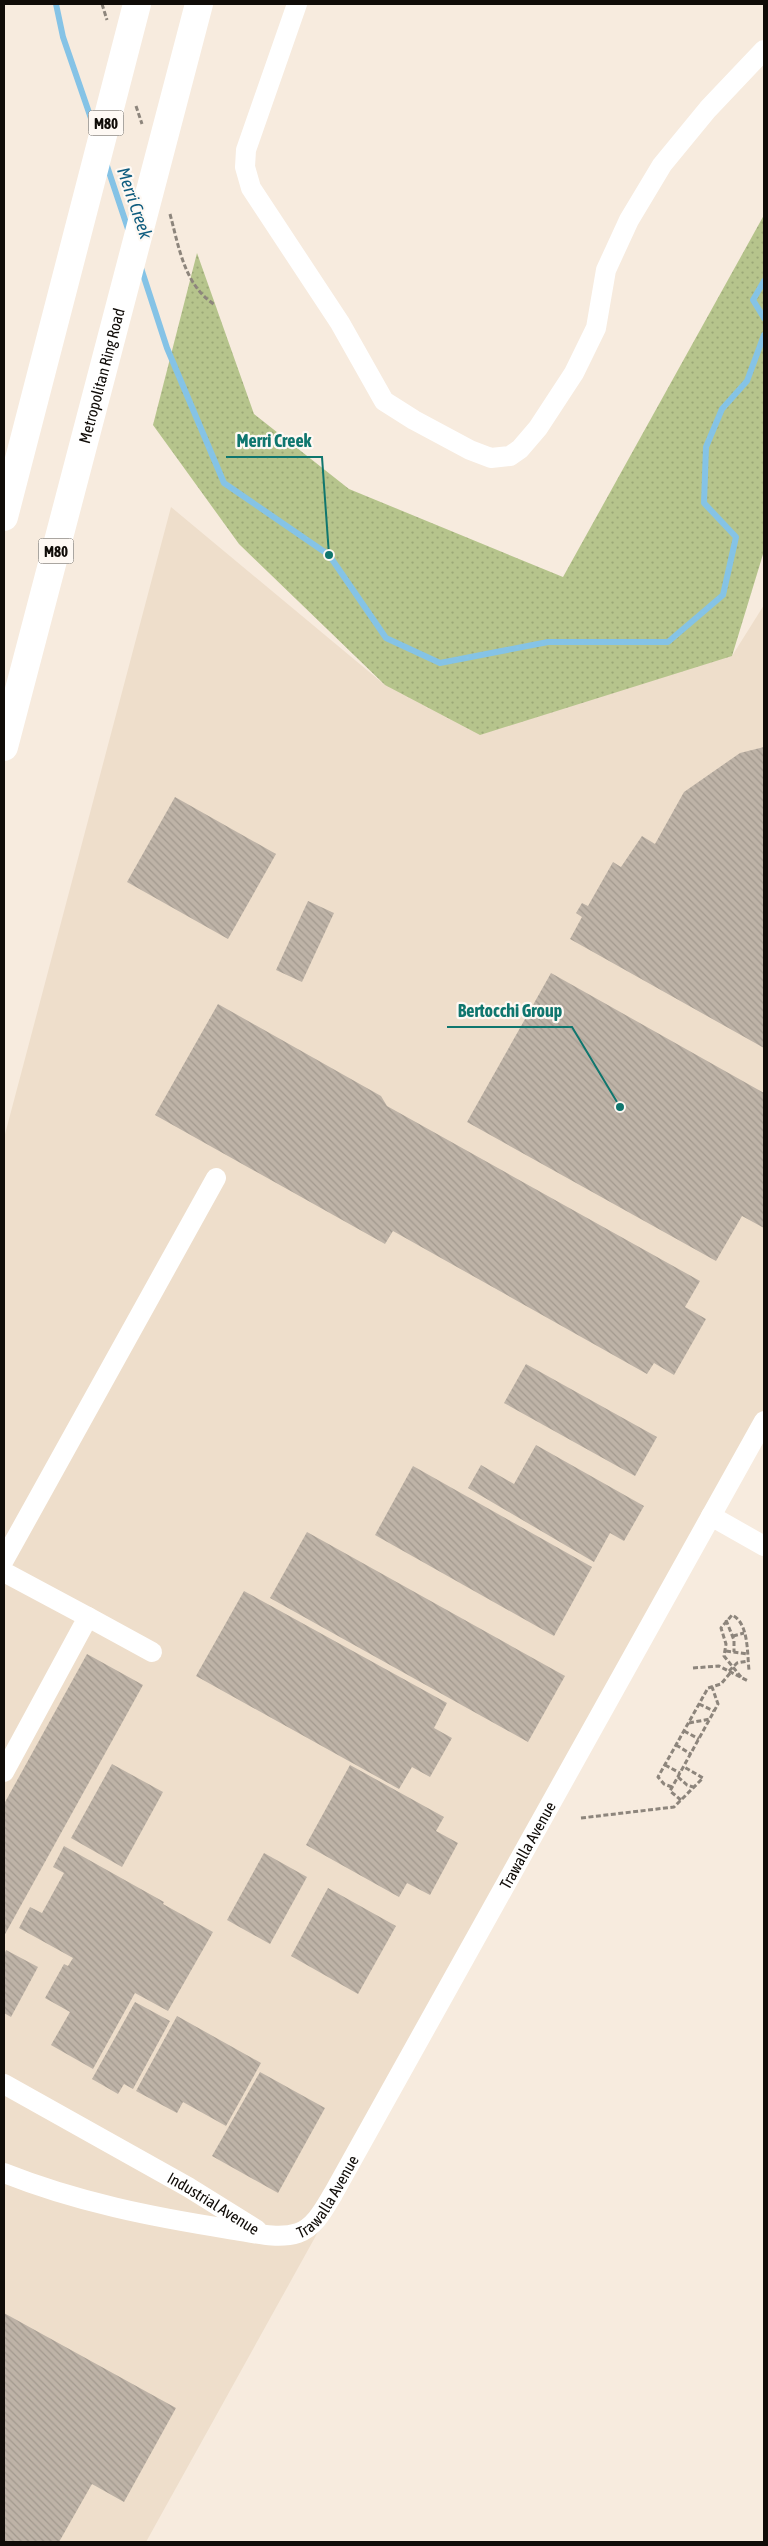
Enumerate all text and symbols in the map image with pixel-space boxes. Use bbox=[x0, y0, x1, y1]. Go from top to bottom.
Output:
road number: M80 bbox=[88, 110, 124, 136]
water label: Merri Creek bbox=[113, 164, 157, 243]
street label: Metropolitan Ring Road bbox=[75, 306, 128, 445]
callout: Merri Creek bbox=[226, 424, 322, 457]
text: Merri Creek bbox=[236, 430, 313, 451]
road number: M80 bbox=[38, 538, 74, 564]
callout: Bertocchi Group bbox=[447, 994, 572, 1027]
text: Bertocchi Group bbox=[458, 1000, 562, 1021]
street label: Trawalla Avenue bbox=[496, 1798, 559, 1892]
street label: Trawalla Avenue bbox=[294, 2152, 362, 2242]
street label: Industrial Avenue bbox=[164, 2168, 263, 2238]

